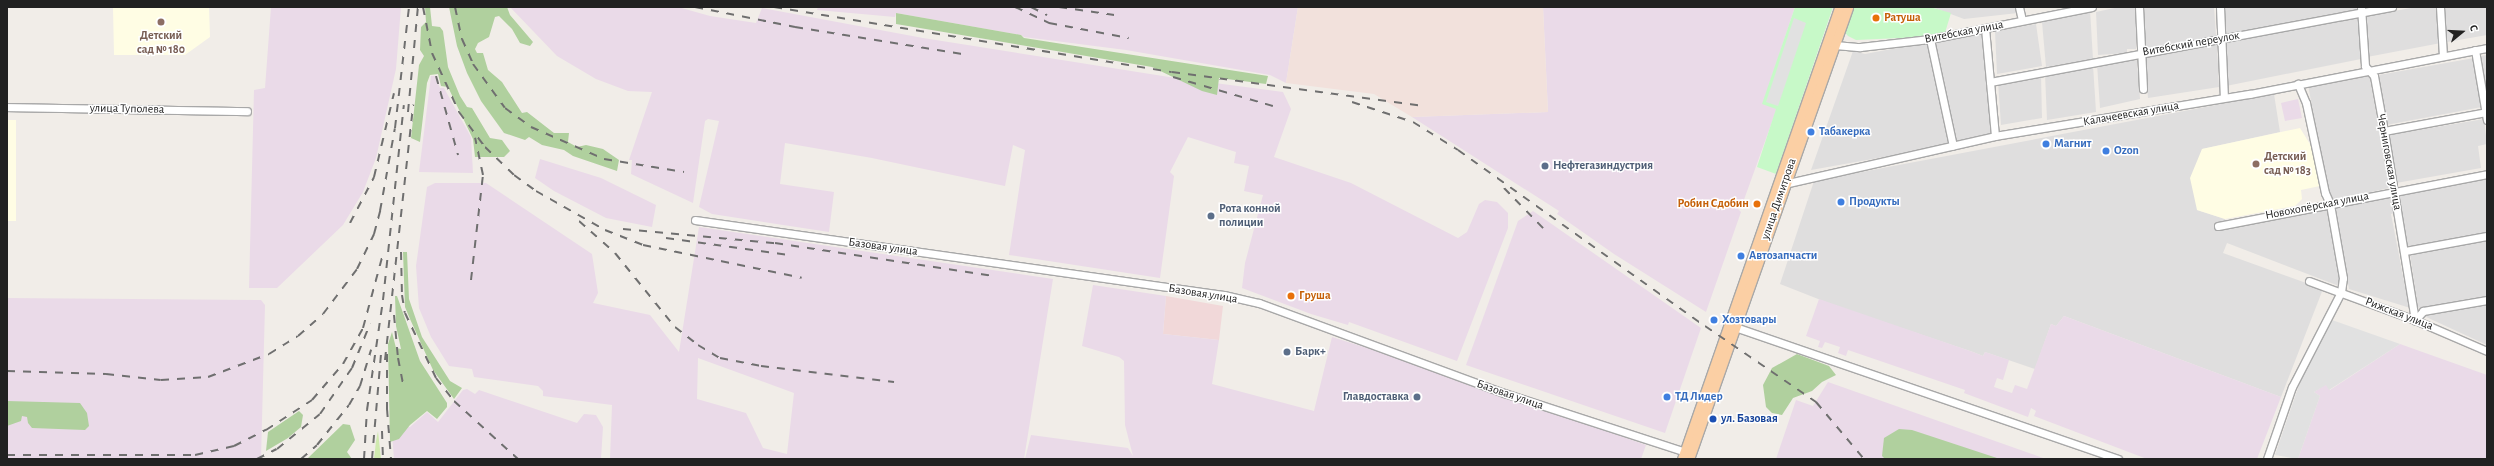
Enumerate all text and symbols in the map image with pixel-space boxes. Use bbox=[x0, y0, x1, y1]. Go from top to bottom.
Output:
place label: Ратуша bbox=[1884, 11, 1921, 25]
north arrow bbox=[2442, 12, 2482, 52]
marker: Ратуша bbox=[1871, 13, 1881, 23]
marker: Детский сад № 180 bbox=[156, 17, 166, 27]
street label: Витебская улица bbox=[1923, 17, 2005, 47]
text: С bbox=[2468, 24, 2480, 33]
street label: Витебский переулок bbox=[2141, 28, 2241, 60]
place label: Детский сад № 180 bbox=[137, 29, 185, 57]
street label: Калачеевская улица bbox=[2082, 98, 2180, 130]
street label: улица Туполева bbox=[90, 101, 164, 117]
street label: Черниговская улица bbox=[2373, 113, 2405, 211]
place label: Табакерка bbox=[1819, 125, 1871, 139]
marker: Табакерка bbox=[1806, 127, 1816, 137]
place label: Магнит bbox=[2054, 137, 2091, 151]
marker: Магнит bbox=[2041, 139, 2051, 149]
place label: Ozon bbox=[2114, 144, 2139, 158]
marker: Ozon bbox=[2101, 146, 2111, 156]
place label: Детский сад № 183 bbox=[2264, 150, 2311, 178]
street label: улица Димитрова bbox=[1758, 156, 1800, 242]
place label: Нефтегазиндустрия bbox=[1553, 159, 1653, 173]
marker: Детский сад № 183 bbox=[2251, 159, 2261, 169]
marker: Нефтегазиндустрия bbox=[1540, 161, 1550, 171]
street label: Новохопёрская улица bbox=[2264, 189, 2370, 223]
place label: Продукты bbox=[1849, 195, 1900, 209]
place label: Робин Сдобин bbox=[1678, 197, 1749, 211]
marker: Продукты bbox=[1836, 197, 1846, 207]
marker: Робин Сдобин bbox=[1752, 199, 1762, 209]
place label: Рота конной полиции bbox=[1219, 202, 1281, 230]
marker: Рота конной полиции bbox=[1206, 211, 1216, 221]
street label: Базовая улица bbox=[847, 235, 919, 259]
place label: Автозапчасти bbox=[1749, 249, 1817, 263]
marker: Автозапчасти bbox=[1736, 251, 1746, 261]
street label: Базовая улица bbox=[1167, 281, 1239, 307]
place label: Груша bbox=[1299, 289, 1331, 303]
marker: Груша bbox=[1286, 291, 1296, 301]
street label: Рижская улица bbox=[2363, 294, 2435, 334]
place label: Хозтовары bbox=[1722, 313, 1776, 327]
marker: Хозтовары bbox=[1709, 315, 1719, 325]
place label: Барк+ bbox=[1295, 345, 1326, 359]
marker: Барк+ bbox=[1282, 347, 1292, 357]
street label: Базовая улица bbox=[1475, 377, 1545, 413]
place label: Главдоставка bbox=[1343, 390, 1409, 404]
place label: ТД Лидер bbox=[1675, 390, 1723, 404]
marker: Главдоставка bbox=[1412, 392, 1422, 402]
marker: ТД Лидер bbox=[1662, 392, 1672, 402]
place label: ул. Базовая bbox=[1721, 412, 1778, 426]
marker: ул. Базовая bbox=[1708, 414, 1718, 424]

